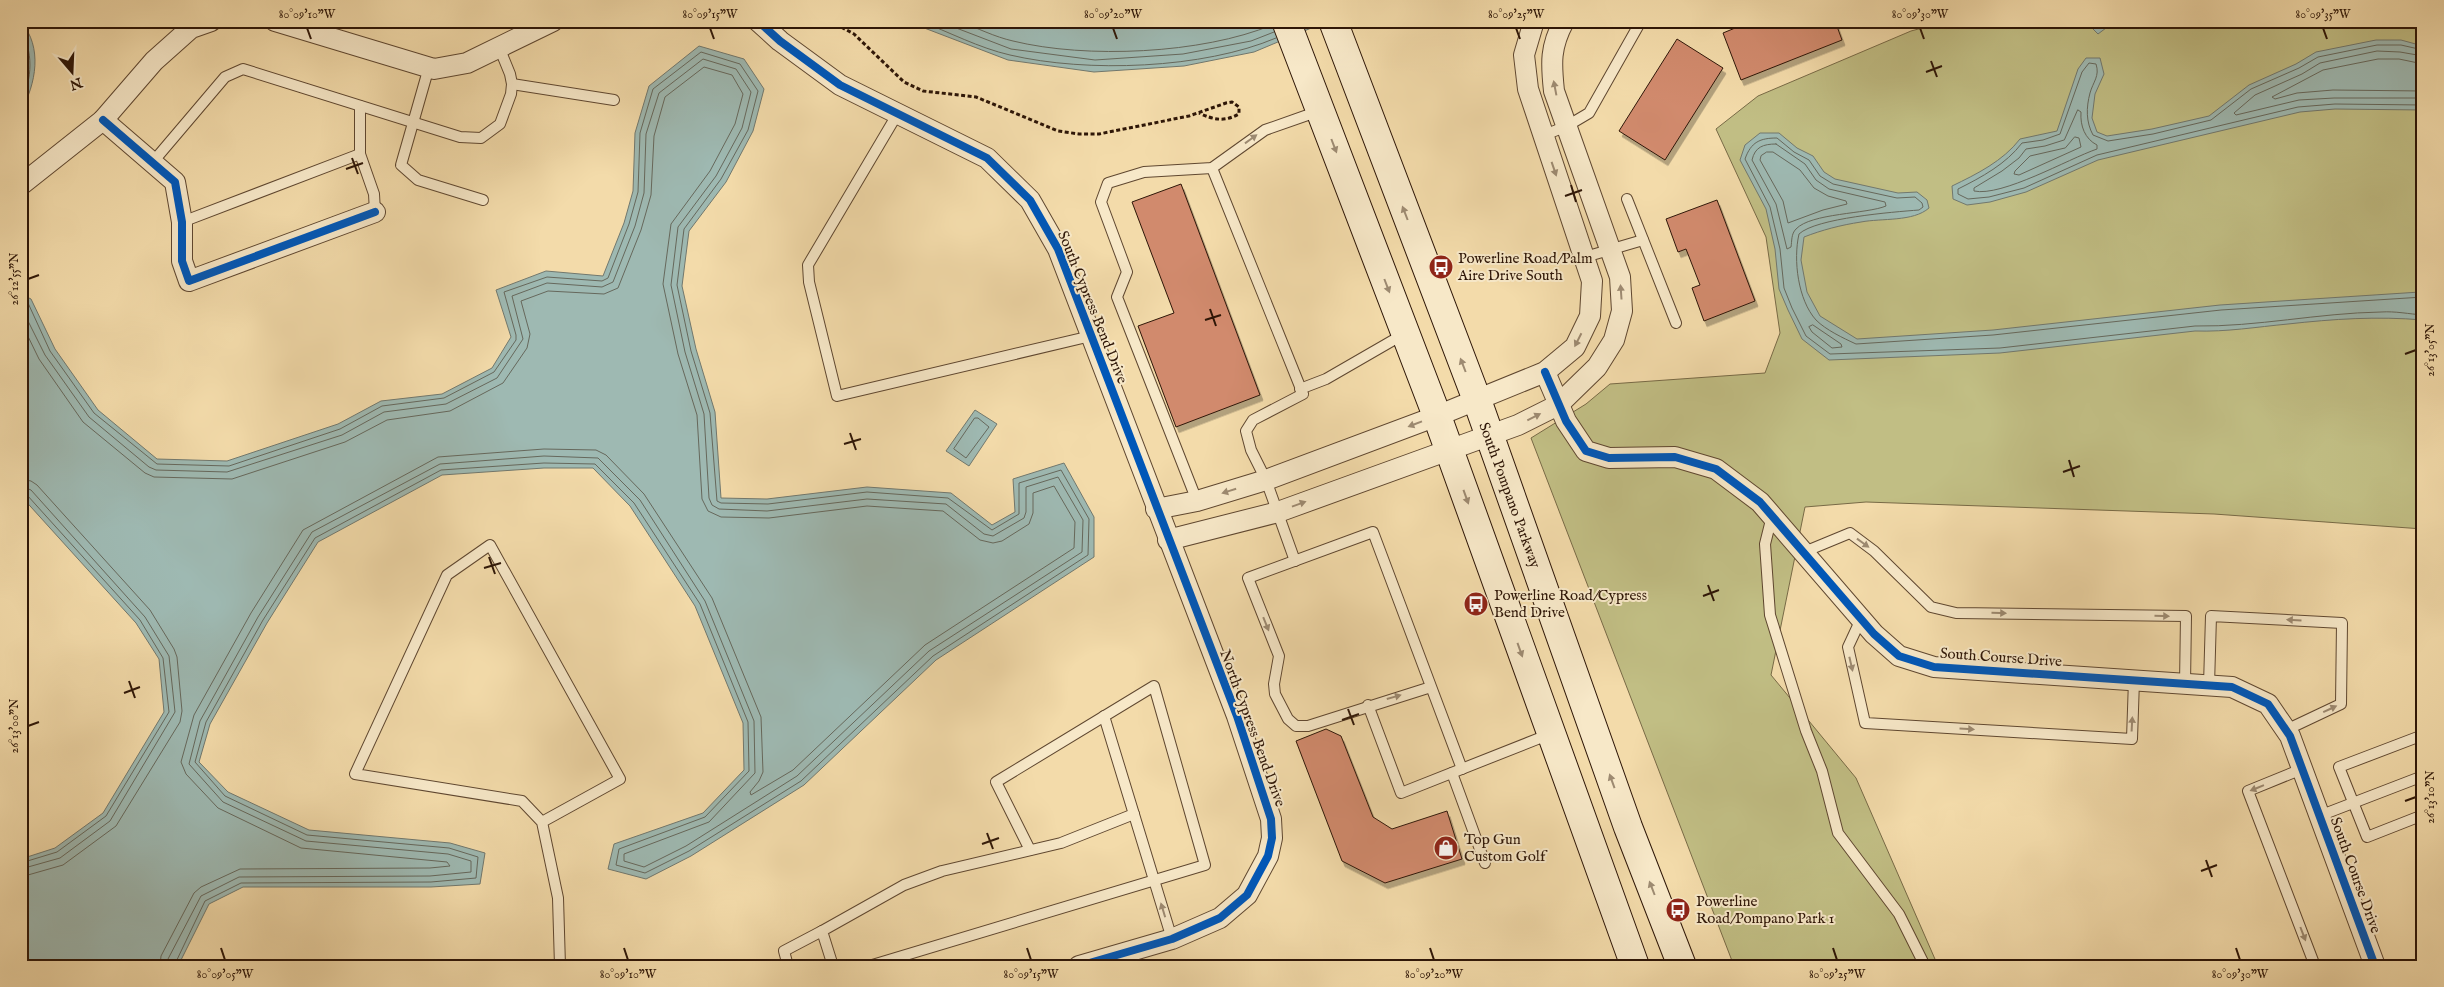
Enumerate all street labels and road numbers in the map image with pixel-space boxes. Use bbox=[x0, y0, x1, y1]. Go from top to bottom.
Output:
street label: South Cypress Bend Drive bbox=[1053, 228, 1132, 387]
street label: South Pompano Parkway bbox=[1474, 420, 1545, 571]
street label: South Course Drive bbox=[1939, 644, 2063, 671]
street label: North Cypress Bend Drive bbox=[1215, 647, 1290, 809]
street label: South Course Drive bbox=[2326, 814, 2385, 936]

